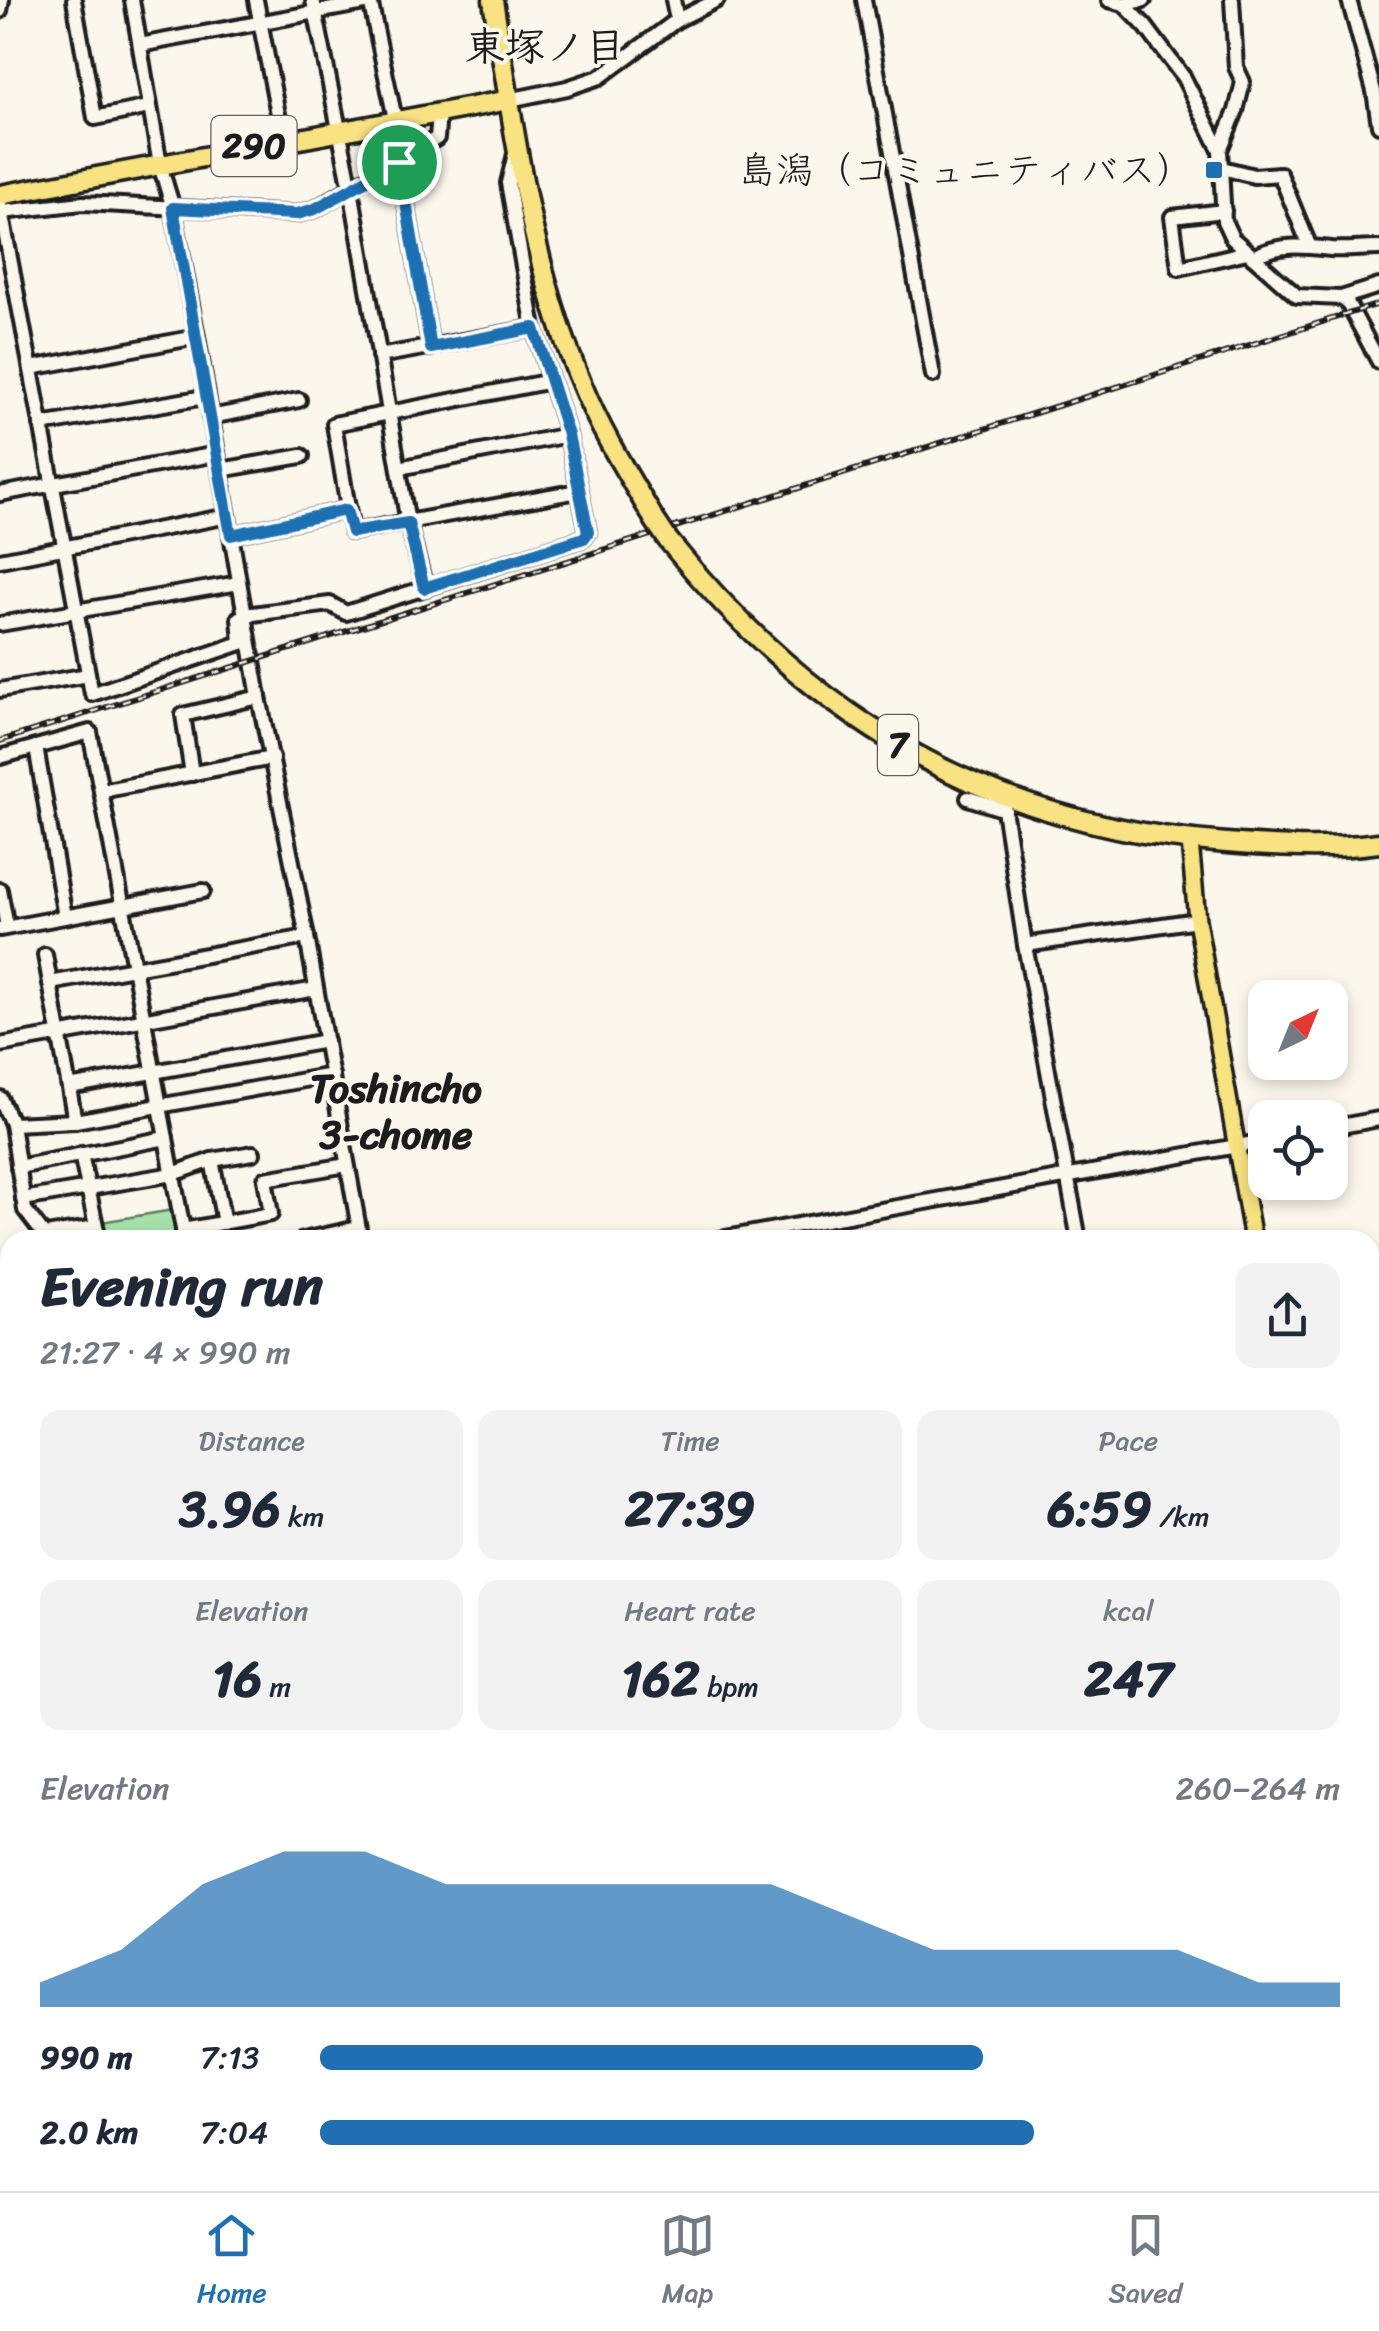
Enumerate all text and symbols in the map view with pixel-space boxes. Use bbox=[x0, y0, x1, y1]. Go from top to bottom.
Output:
district label: 東塚ノ目 bbox=[465, 11, 625, 82]
road number: 290 bbox=[212, 116, 296, 176]
pin bbox=[357, 120, 442, 205]
icon: arrive bbox=[372, 135, 427, 190]
place label: 島潟（コミュニティバス） bbox=[738, 137, 1194, 204]
marker: 島潟（コミュニティバス） bbox=[1203, 159, 1225, 181]
road number: 7 bbox=[878, 715, 918, 775]
north arrow bbox=[1248, 980, 1348, 1080]
map controls bbox=[1248, 980, 1348, 1200]
district label: Toshincho 3-chome bbox=[310, 1053, 482, 1170]
button: locate bbox=[1248, 1100, 1348, 1200]
text: Evening run bbox=[40, 1238, 323, 1335]
button: share bbox=[1235, 1263, 1340, 1368]
text: 21:27 · 4 × 990 m bbox=[40, 1324, 291, 1381]
text: Distance bbox=[199, 1416, 305, 1465]
text: Time bbox=[660, 1416, 720, 1465]
text: Pace bbox=[1099, 1416, 1158, 1465]
text: 3.96 bbox=[179, 1465, 281, 1554]
text: 27:39 bbox=[625, 1465, 755, 1554]
text: 6:59 bbox=[1047, 1465, 1152, 1554]
text: km bbox=[281, 1492, 324, 1541]
text: /km bbox=[1152, 1492, 1209, 1541]
text: Elevation bbox=[195, 1586, 308, 1635]
text: Heart rate bbox=[624, 1586, 756, 1635]
text: kcal bbox=[1103, 1586, 1154, 1635]
text: 16 bbox=[212, 1635, 262, 1724]
text: 162 bbox=[621, 1635, 700, 1724]
text: 247 bbox=[1084, 1635, 1173, 1724]
text: m bbox=[262, 1662, 291, 1711]
text: bpm bbox=[700, 1662, 759, 1711]
text: Elevation bbox=[40, 1760, 170, 1817]
text: 260–264 m bbox=[1175, 1760, 1340, 1817]
text: 990 m bbox=[40, 2029, 132, 2086]
text: 7:13 bbox=[200, 2029, 259, 2086]
text: 2.0 km bbox=[40, 2104, 138, 2161]
text: 7:04 bbox=[200, 2104, 268, 2161]
tab: Home bbox=[197, 2208, 267, 2317]
tab: Map bbox=[660, 2208, 715, 2317]
tab: Saved bbox=[1108, 2208, 1182, 2317]

